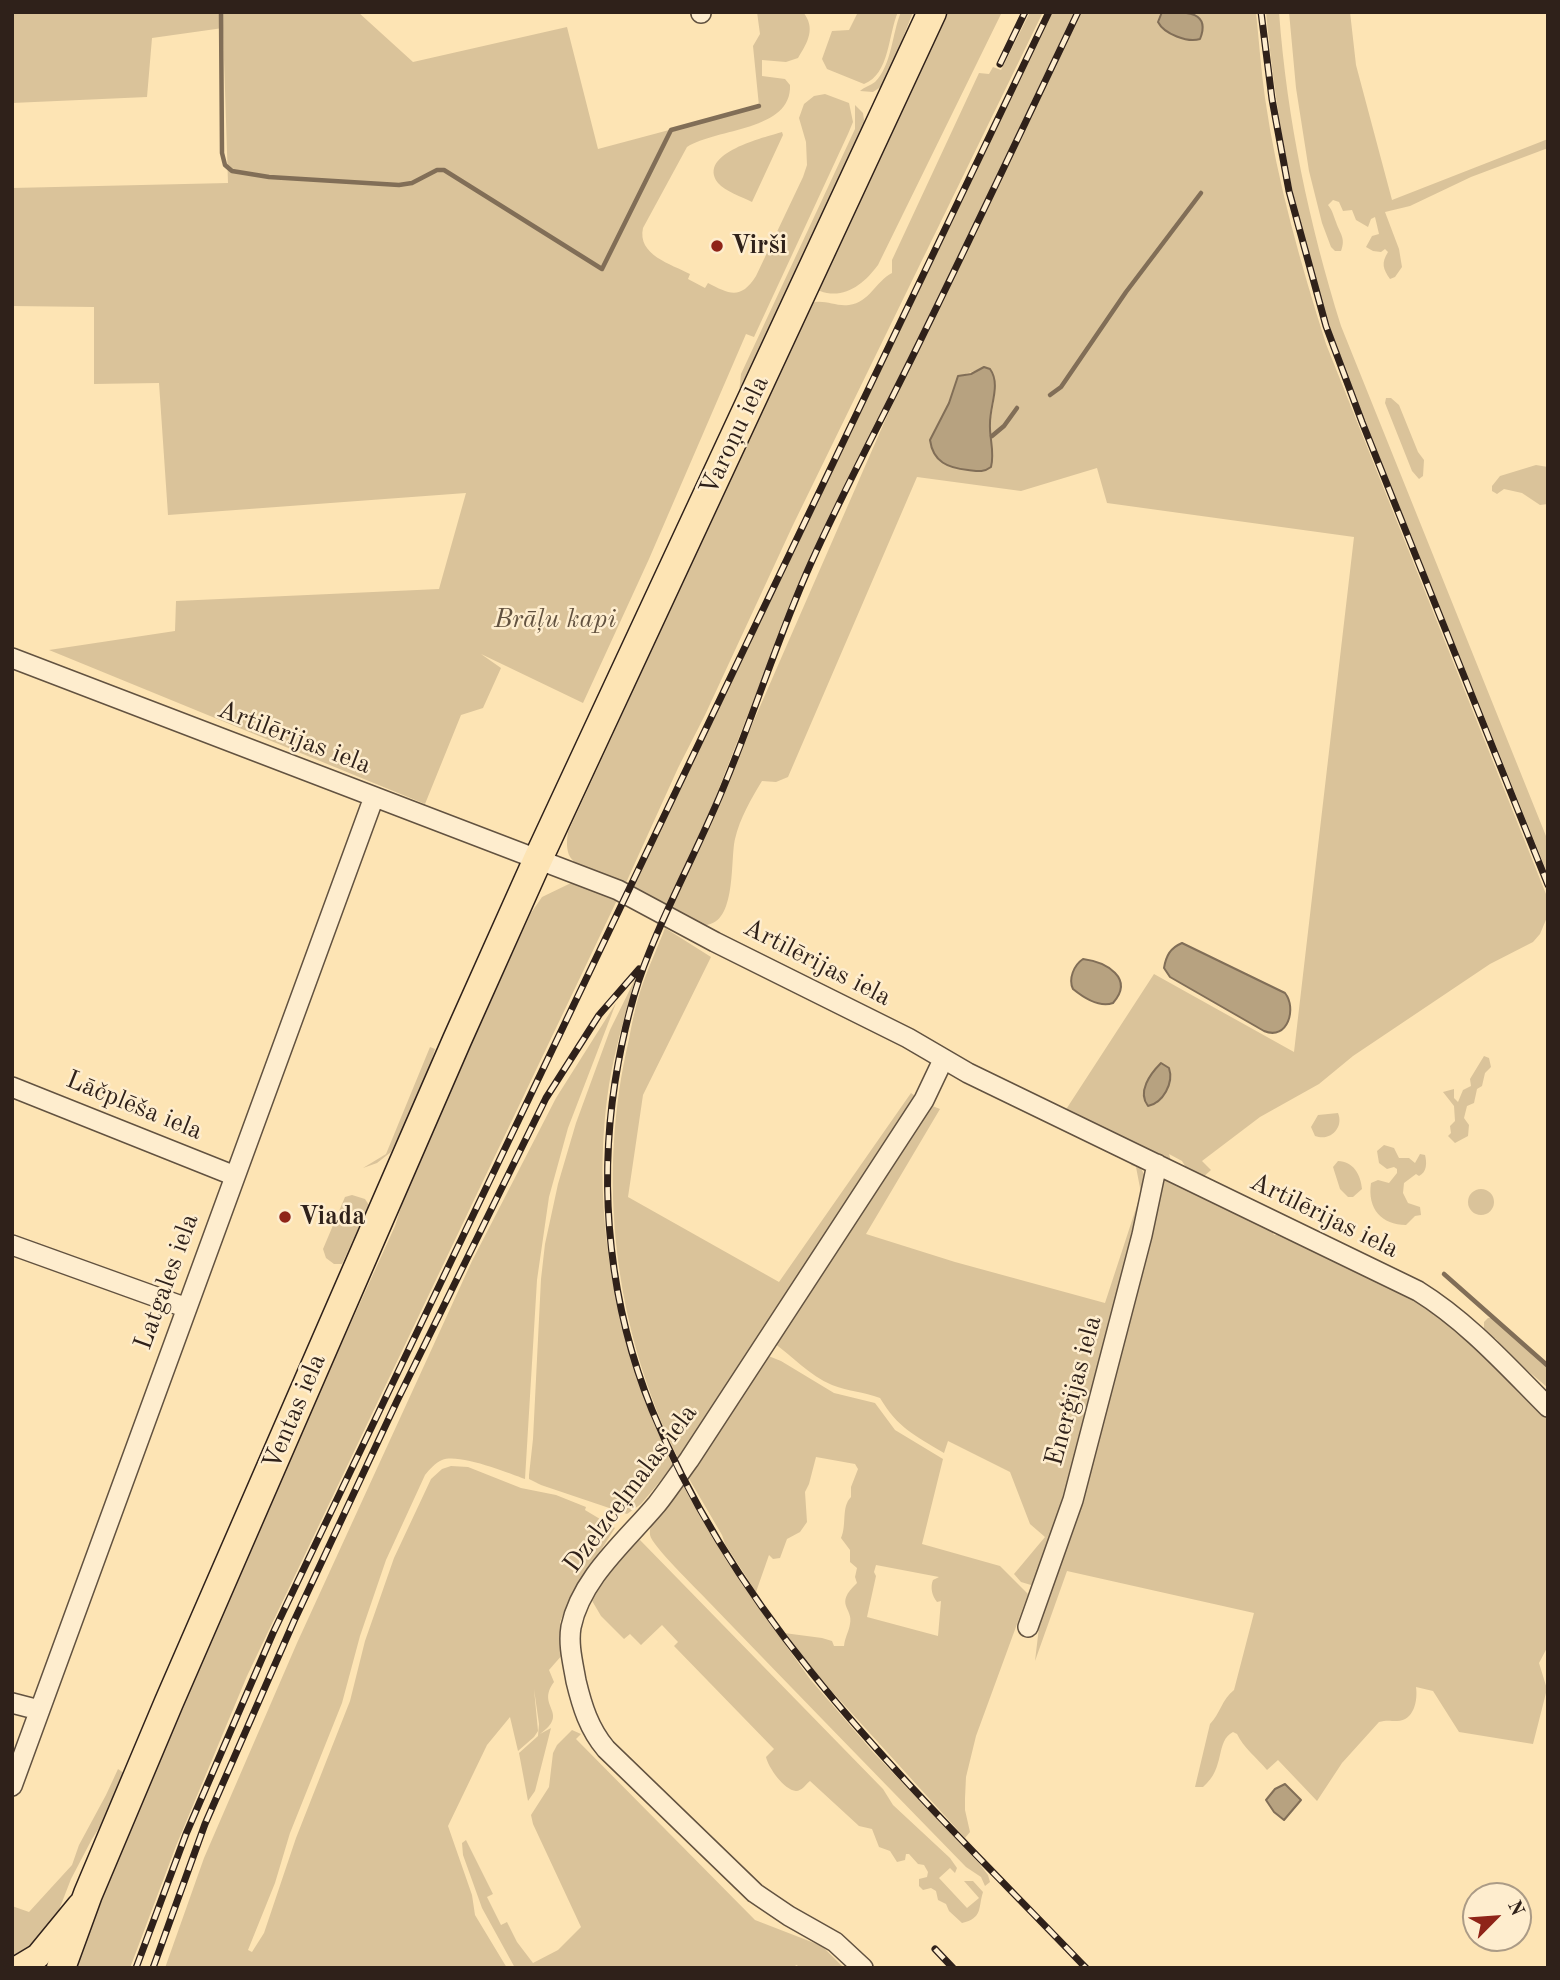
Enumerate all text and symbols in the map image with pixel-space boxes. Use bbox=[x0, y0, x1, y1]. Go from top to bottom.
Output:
place label: Virši bbox=[731, 230, 787, 262]
marker: Virši bbox=[709, 238, 725, 254]
street label: Varoņu iela bbox=[694, 371, 776, 501]
park label: Brāļu kapi bbox=[494, 604, 616, 636]
street label: Artilērijas iela bbox=[213, 694, 375, 782]
street label: Artilērijas iela bbox=[738, 912, 896, 1014]
street label: Lāčplēša iela bbox=[61, 1065, 207, 1147]
street label: Artilērijas iela bbox=[1244, 1166, 1404, 1266]
place label: Viada bbox=[299, 1201, 366, 1233]
marker: Viada bbox=[277, 1209, 293, 1225]
street label: Latgales iela bbox=[128, 1210, 206, 1354]
street label: Enerģijas iela bbox=[1039, 1312, 1109, 1470]
street label: Ventas iela bbox=[257, 1349, 333, 1475]
street label: Dzelzceļmalas iela bbox=[557, 1398, 705, 1580]
north arrow bbox=[1462, 1882, 1532, 1952]
text: N bbox=[1503, 1898, 1526, 1919]

